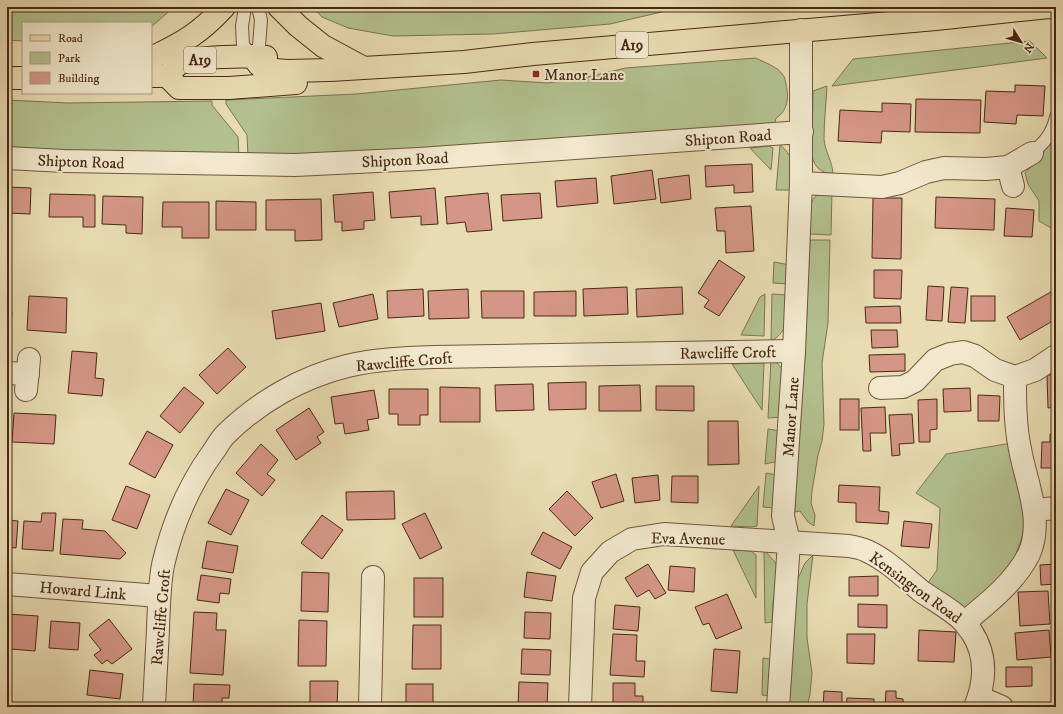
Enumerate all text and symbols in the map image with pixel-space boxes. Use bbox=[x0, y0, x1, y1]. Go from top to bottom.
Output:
legend bbox=[22, 22, 152, 94]
north arrow bbox=[1001, 22, 1041, 62]
text: Road bbox=[58, 31, 83, 46]
road number: A19 bbox=[616, 32, 648, 58]
text: N bbox=[1020, 40, 1036, 55]
road number: A19 bbox=[184, 47, 216, 73]
text: Park bbox=[58, 51, 80, 66]
place label: Manor Lane bbox=[544, 65, 624, 85]
marker: Manor Lane bbox=[531, 69, 541, 79]
text: Building bbox=[58, 71, 99, 86]
street label: Shipton Road bbox=[684, 125, 772, 151]
street label: Shipton Road bbox=[361, 148, 449, 172]
street label: Shipton Road bbox=[37, 150, 125, 174]
street label: Rawcliffe Croft bbox=[679, 342, 777, 364]
street label: Rawcliffe Croft bbox=[355, 348, 453, 376]
street label: Manor Lane bbox=[778, 376, 804, 458]
street label: Eva Avenue bbox=[651, 528, 726, 550]
street label: Kensington Road bbox=[865, 548, 966, 628]
street label: Rawcliffe Croft bbox=[147, 568, 175, 666]
street label: Howard Link bbox=[39, 577, 127, 605]

